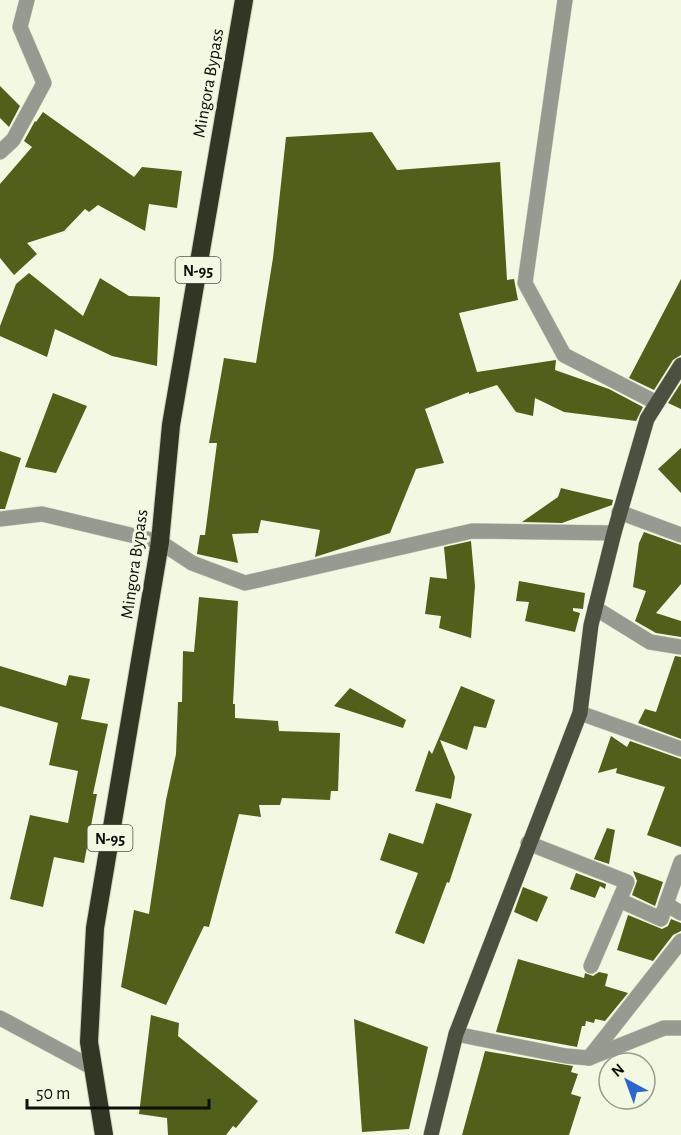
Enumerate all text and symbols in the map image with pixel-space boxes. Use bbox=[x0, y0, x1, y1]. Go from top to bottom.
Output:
street label: Mingora Bypass bbox=[191, 27, 227, 139]
road number: N-95 bbox=[176, 257, 220, 283]
street label: Mingora Bypass bbox=[118, 508, 152, 620]
road number: N-95 bbox=[88, 825, 132, 851]
north arrow bbox=[597, 1051, 657, 1111]
text: N bbox=[608, 1061, 627, 1080]
scale bar bbox=[27, 1072, 208, 1110]
text: 50 m bbox=[36, 1085, 70, 1103]

